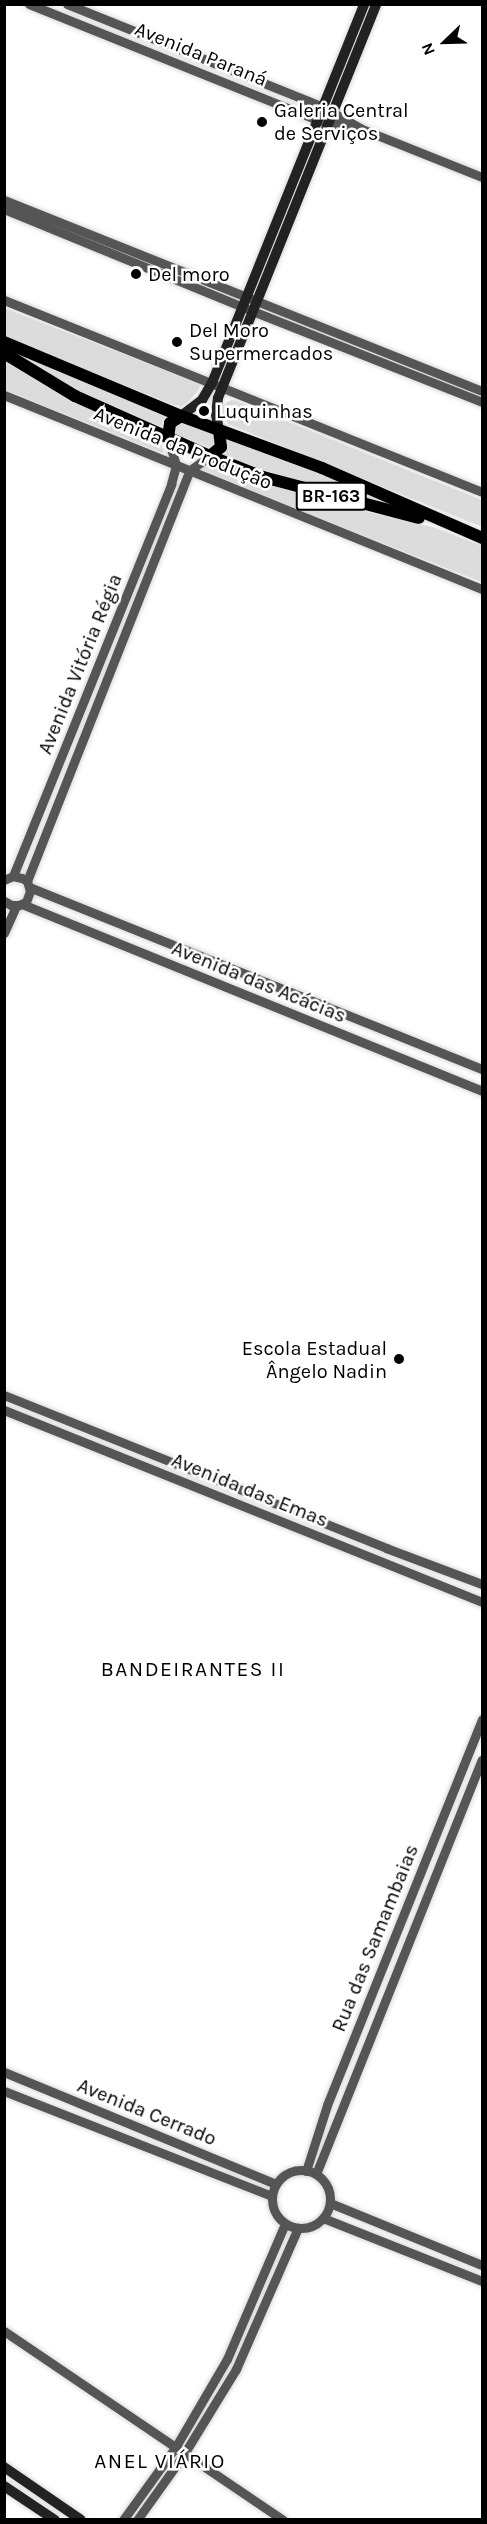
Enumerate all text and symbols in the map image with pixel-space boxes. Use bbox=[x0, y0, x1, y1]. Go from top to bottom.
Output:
north arrow bbox=[415, 12, 475, 72]
street label: Avenida Paraná bbox=[131, 17, 271, 91]
text: N bbox=[417, 40, 439, 58]
place label: Galeria Central de Serviços bbox=[274, 98, 409, 145]
marker: Galeria Central de Serviços bbox=[255, 115, 269, 129]
place label: Del moro bbox=[148, 262, 230, 286]
marker: Del moro bbox=[129, 267, 143, 281]
place label: Del Moro Supermercados bbox=[189, 318, 333, 365]
marker: Del Moro Supermercados bbox=[170, 335, 184, 349]
place label: Luquinhas bbox=[216, 399, 313, 423]
street label: Avenida da Produção bbox=[90, 401, 276, 495]
marker: Luquinhas bbox=[197, 404, 211, 418]
road number: BR-163 bbox=[295, 481, 367, 511]
street label: Avenida Vitória Régia bbox=[33, 570, 127, 758]
street label: Avenida das Acácias bbox=[168, 936, 350, 1028]
place label: Escola Estadual Ângelo Nadin bbox=[242, 1336, 387, 1383]
marker: Escola Estadual Ângelo Nadin bbox=[392, 1352, 406, 1366]
street label: Avenida das Emas bbox=[168, 1448, 332, 1532]
district label: BANDEIRANTES II bbox=[101, 1656, 285, 1682]
street label: Rua das Samambaias bbox=[326, 1841, 424, 2035]
street label: Avenida Cerrado bbox=[74, 2073, 220, 2151]
district label: ANEL VIÁRIO bbox=[94, 2448, 226, 2474]

